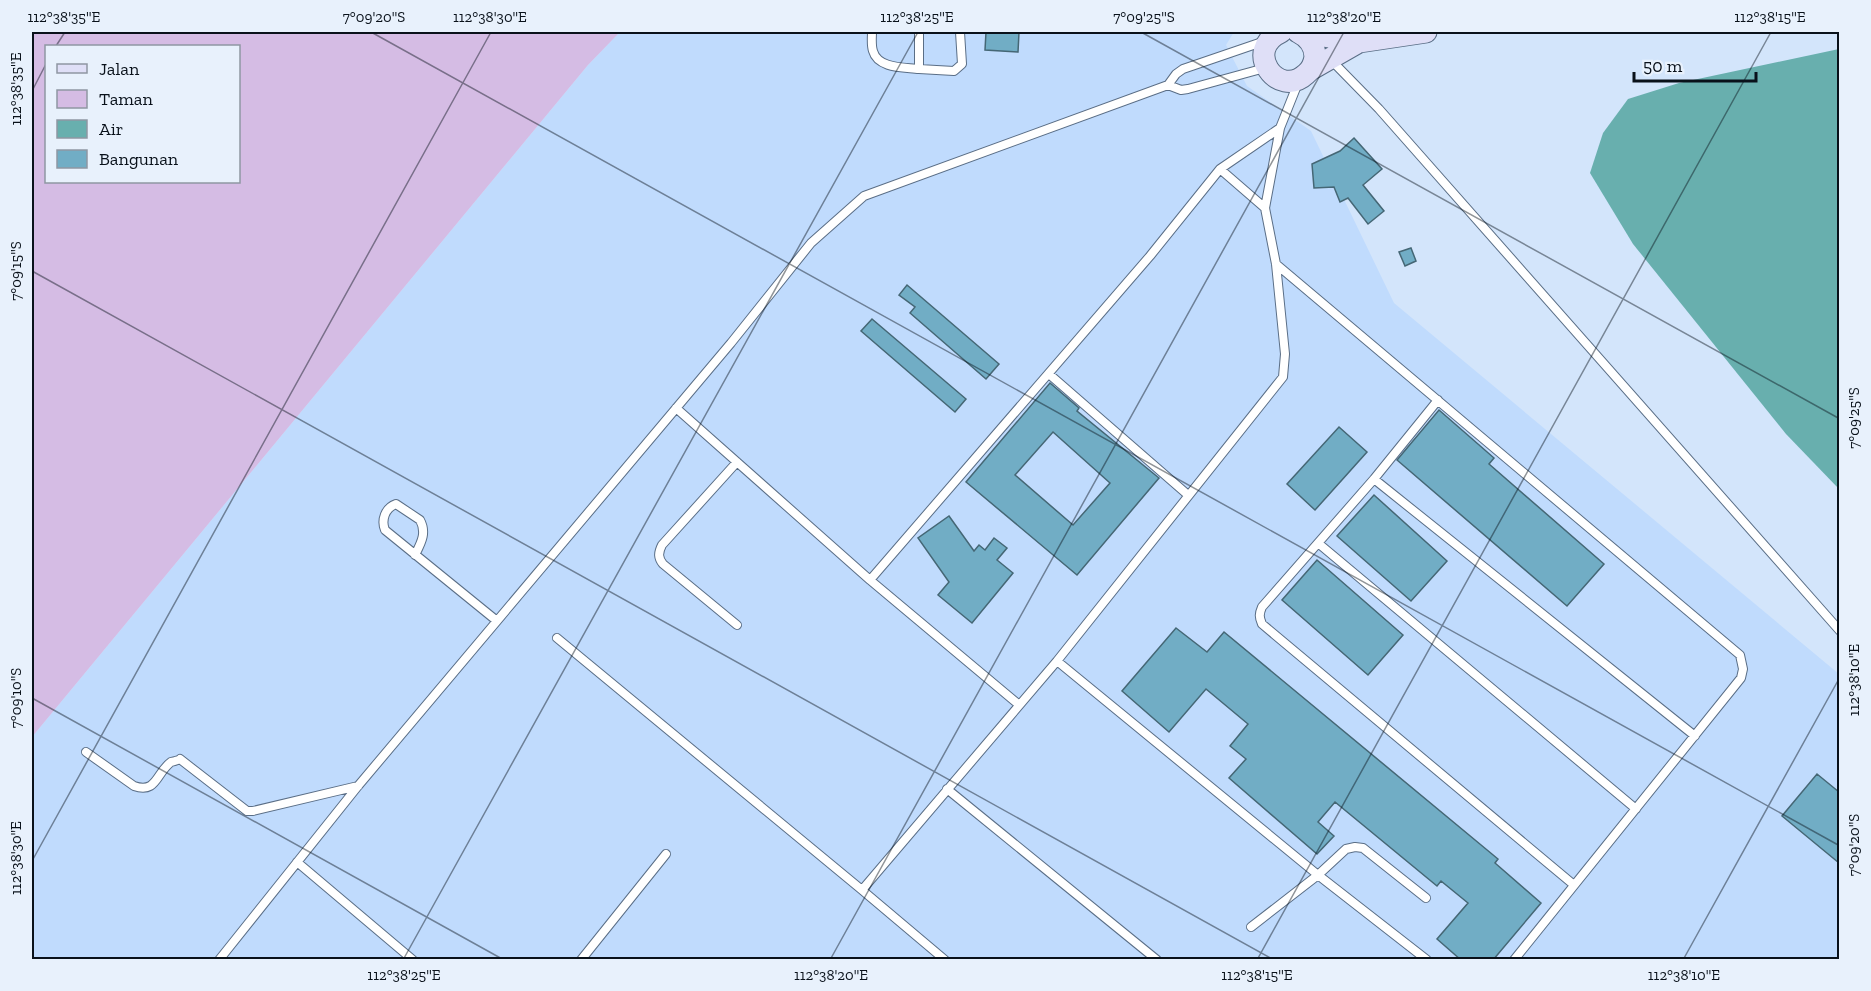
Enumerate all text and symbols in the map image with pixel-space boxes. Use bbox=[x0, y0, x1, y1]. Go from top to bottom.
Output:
text: 112°38'35"E bbox=[28, 8, 101, 26]
text: 7°09'20"S bbox=[343, 8, 405, 26]
text: 112°38'30"E bbox=[453, 8, 527, 26]
text: 112°38'25"E bbox=[880, 8, 954, 26]
text: 7°09'25"S bbox=[1113, 8, 1175, 26]
text: 112°38'20"E bbox=[1307, 8, 1381, 26]
text: 112°38'15"E bbox=[1734, 8, 1806, 26]
legend bbox=[45, 45, 240, 183]
scale bar bbox=[1634, 45, 1756, 83]
text: 112°38'35"E bbox=[7, 52, 25, 125]
text: 50 m bbox=[1643, 55, 1683, 77]
text: Jalan bbox=[99, 58, 140, 80]
text: Taman bbox=[99, 88, 154, 110]
text: Air bbox=[99, 118, 123, 140]
text: Bangunan bbox=[99, 148, 179, 170]
text: 7°09'15"S bbox=[7, 241, 25, 301]
text: 7°09'25"S bbox=[1845, 387, 1863, 449]
text: 112°38'10"E bbox=[1845, 644, 1863, 716]
text: 7°09'10"S bbox=[7, 668, 25, 728]
text: 7°09'20"S bbox=[1845, 814, 1863, 876]
text: 112°38'30"E bbox=[7, 821, 25, 895]
text: 112°38'25"E bbox=[367, 966, 441, 984]
text: 112°38'20"E bbox=[794, 966, 868, 984]
text: 112°38'15"E bbox=[1221, 966, 1293, 984]
text: 112°38'10"E bbox=[1648, 966, 1720, 984]

